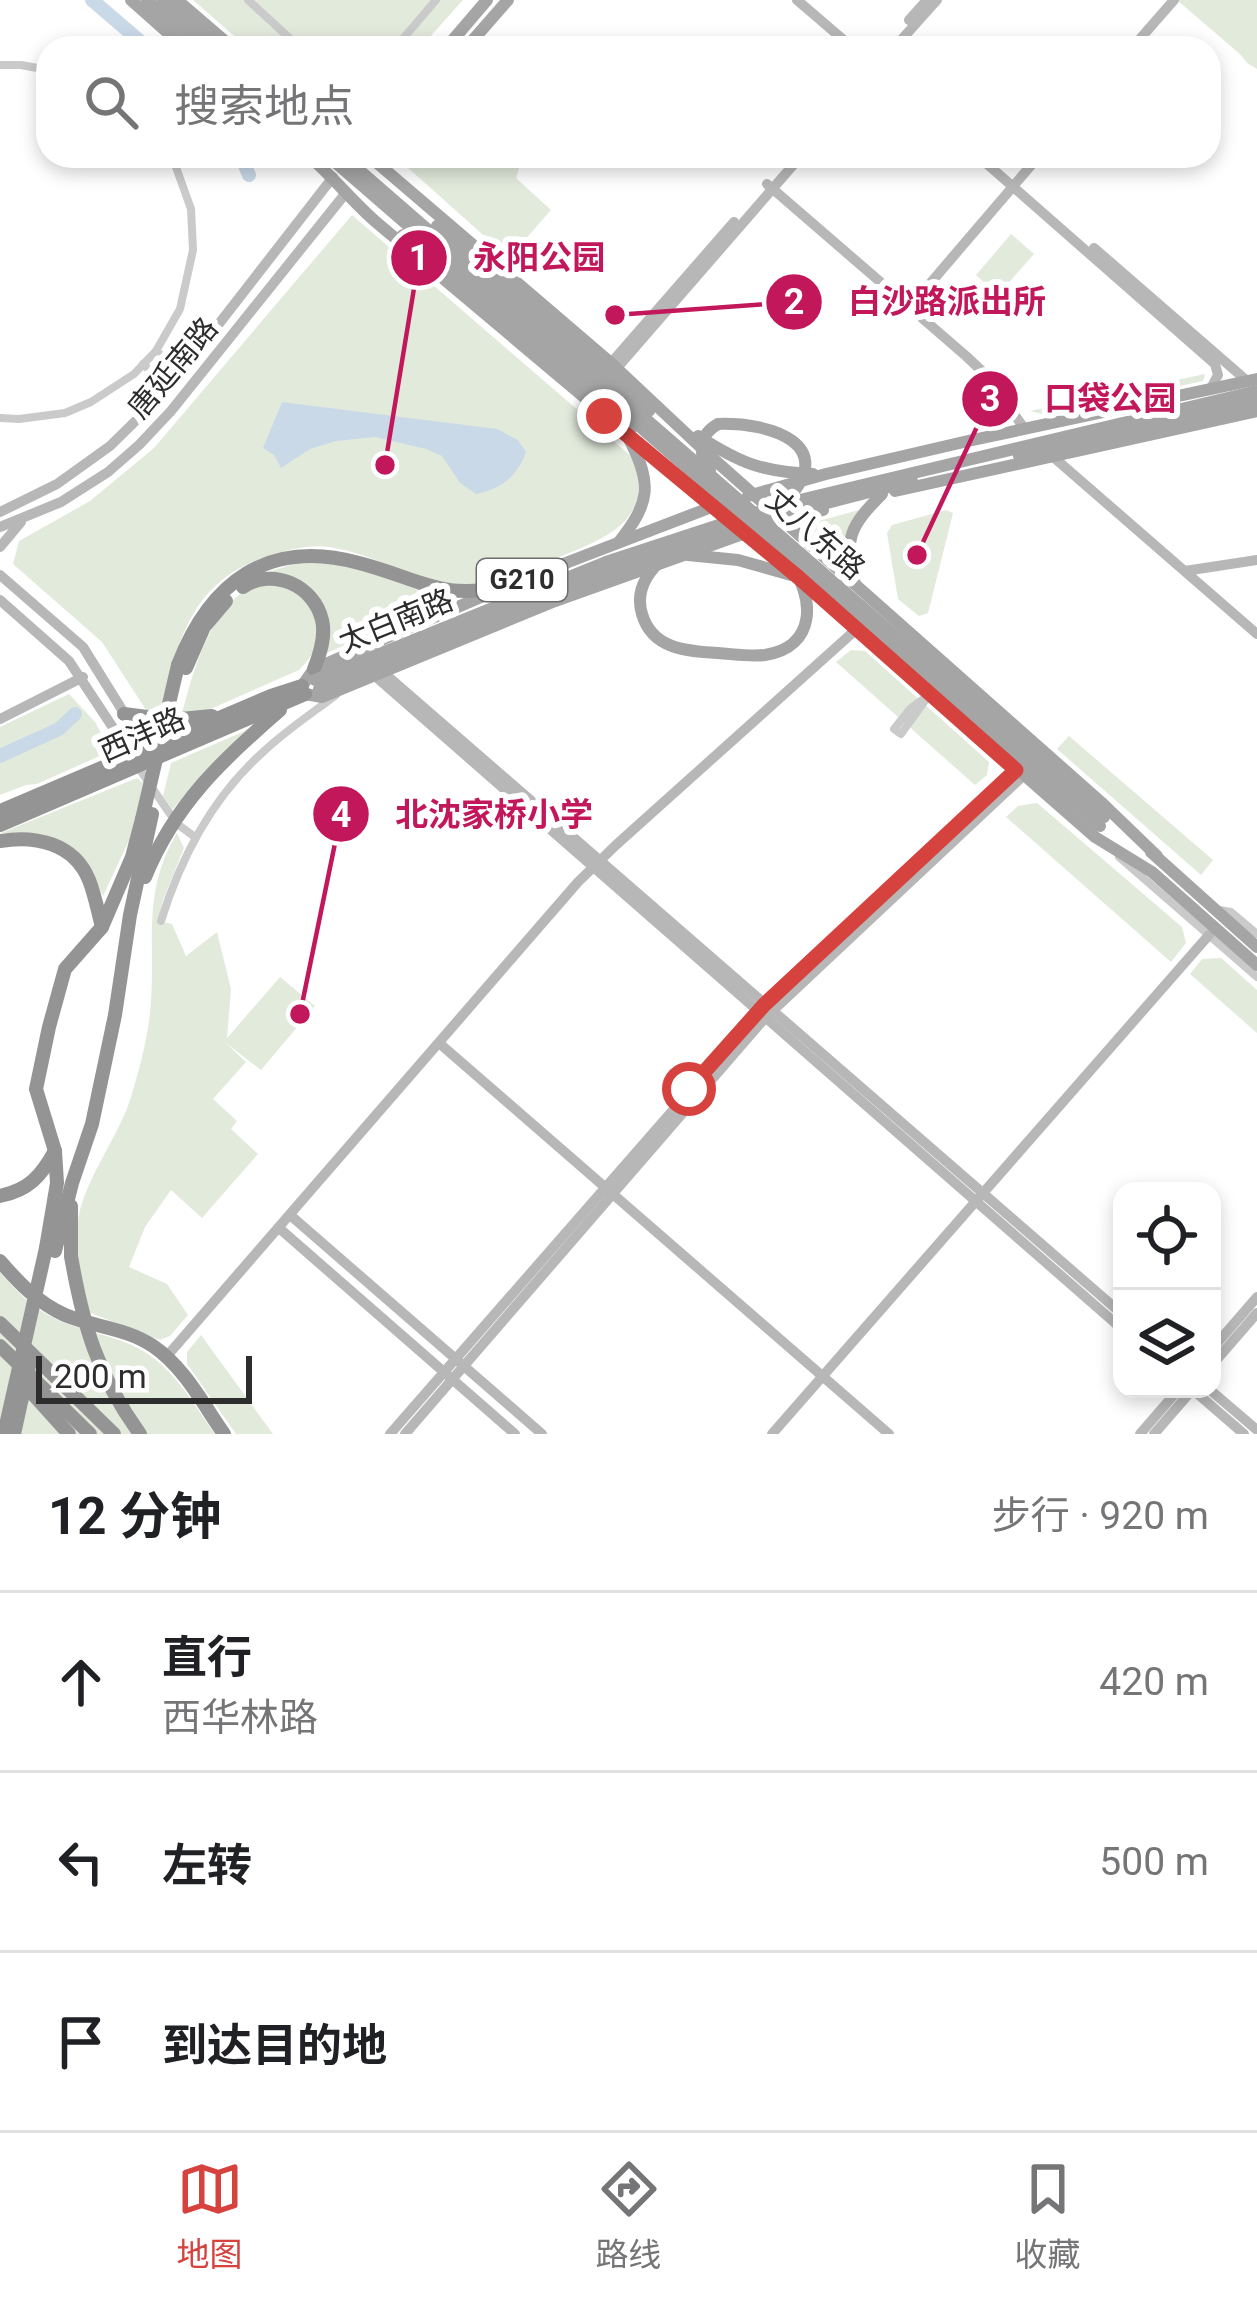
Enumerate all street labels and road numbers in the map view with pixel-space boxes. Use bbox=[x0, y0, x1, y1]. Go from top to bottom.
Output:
street label: 唐延南路 bbox=[121, 310, 225, 425]
street label: 丈八东路 bbox=[759, 481, 872, 586]
road number: G210 bbox=[477, 559, 567, 601]
street label: 太白南路 bbox=[334, 582, 458, 659]
street label: 西沣路 bbox=[94, 700, 190, 769]

